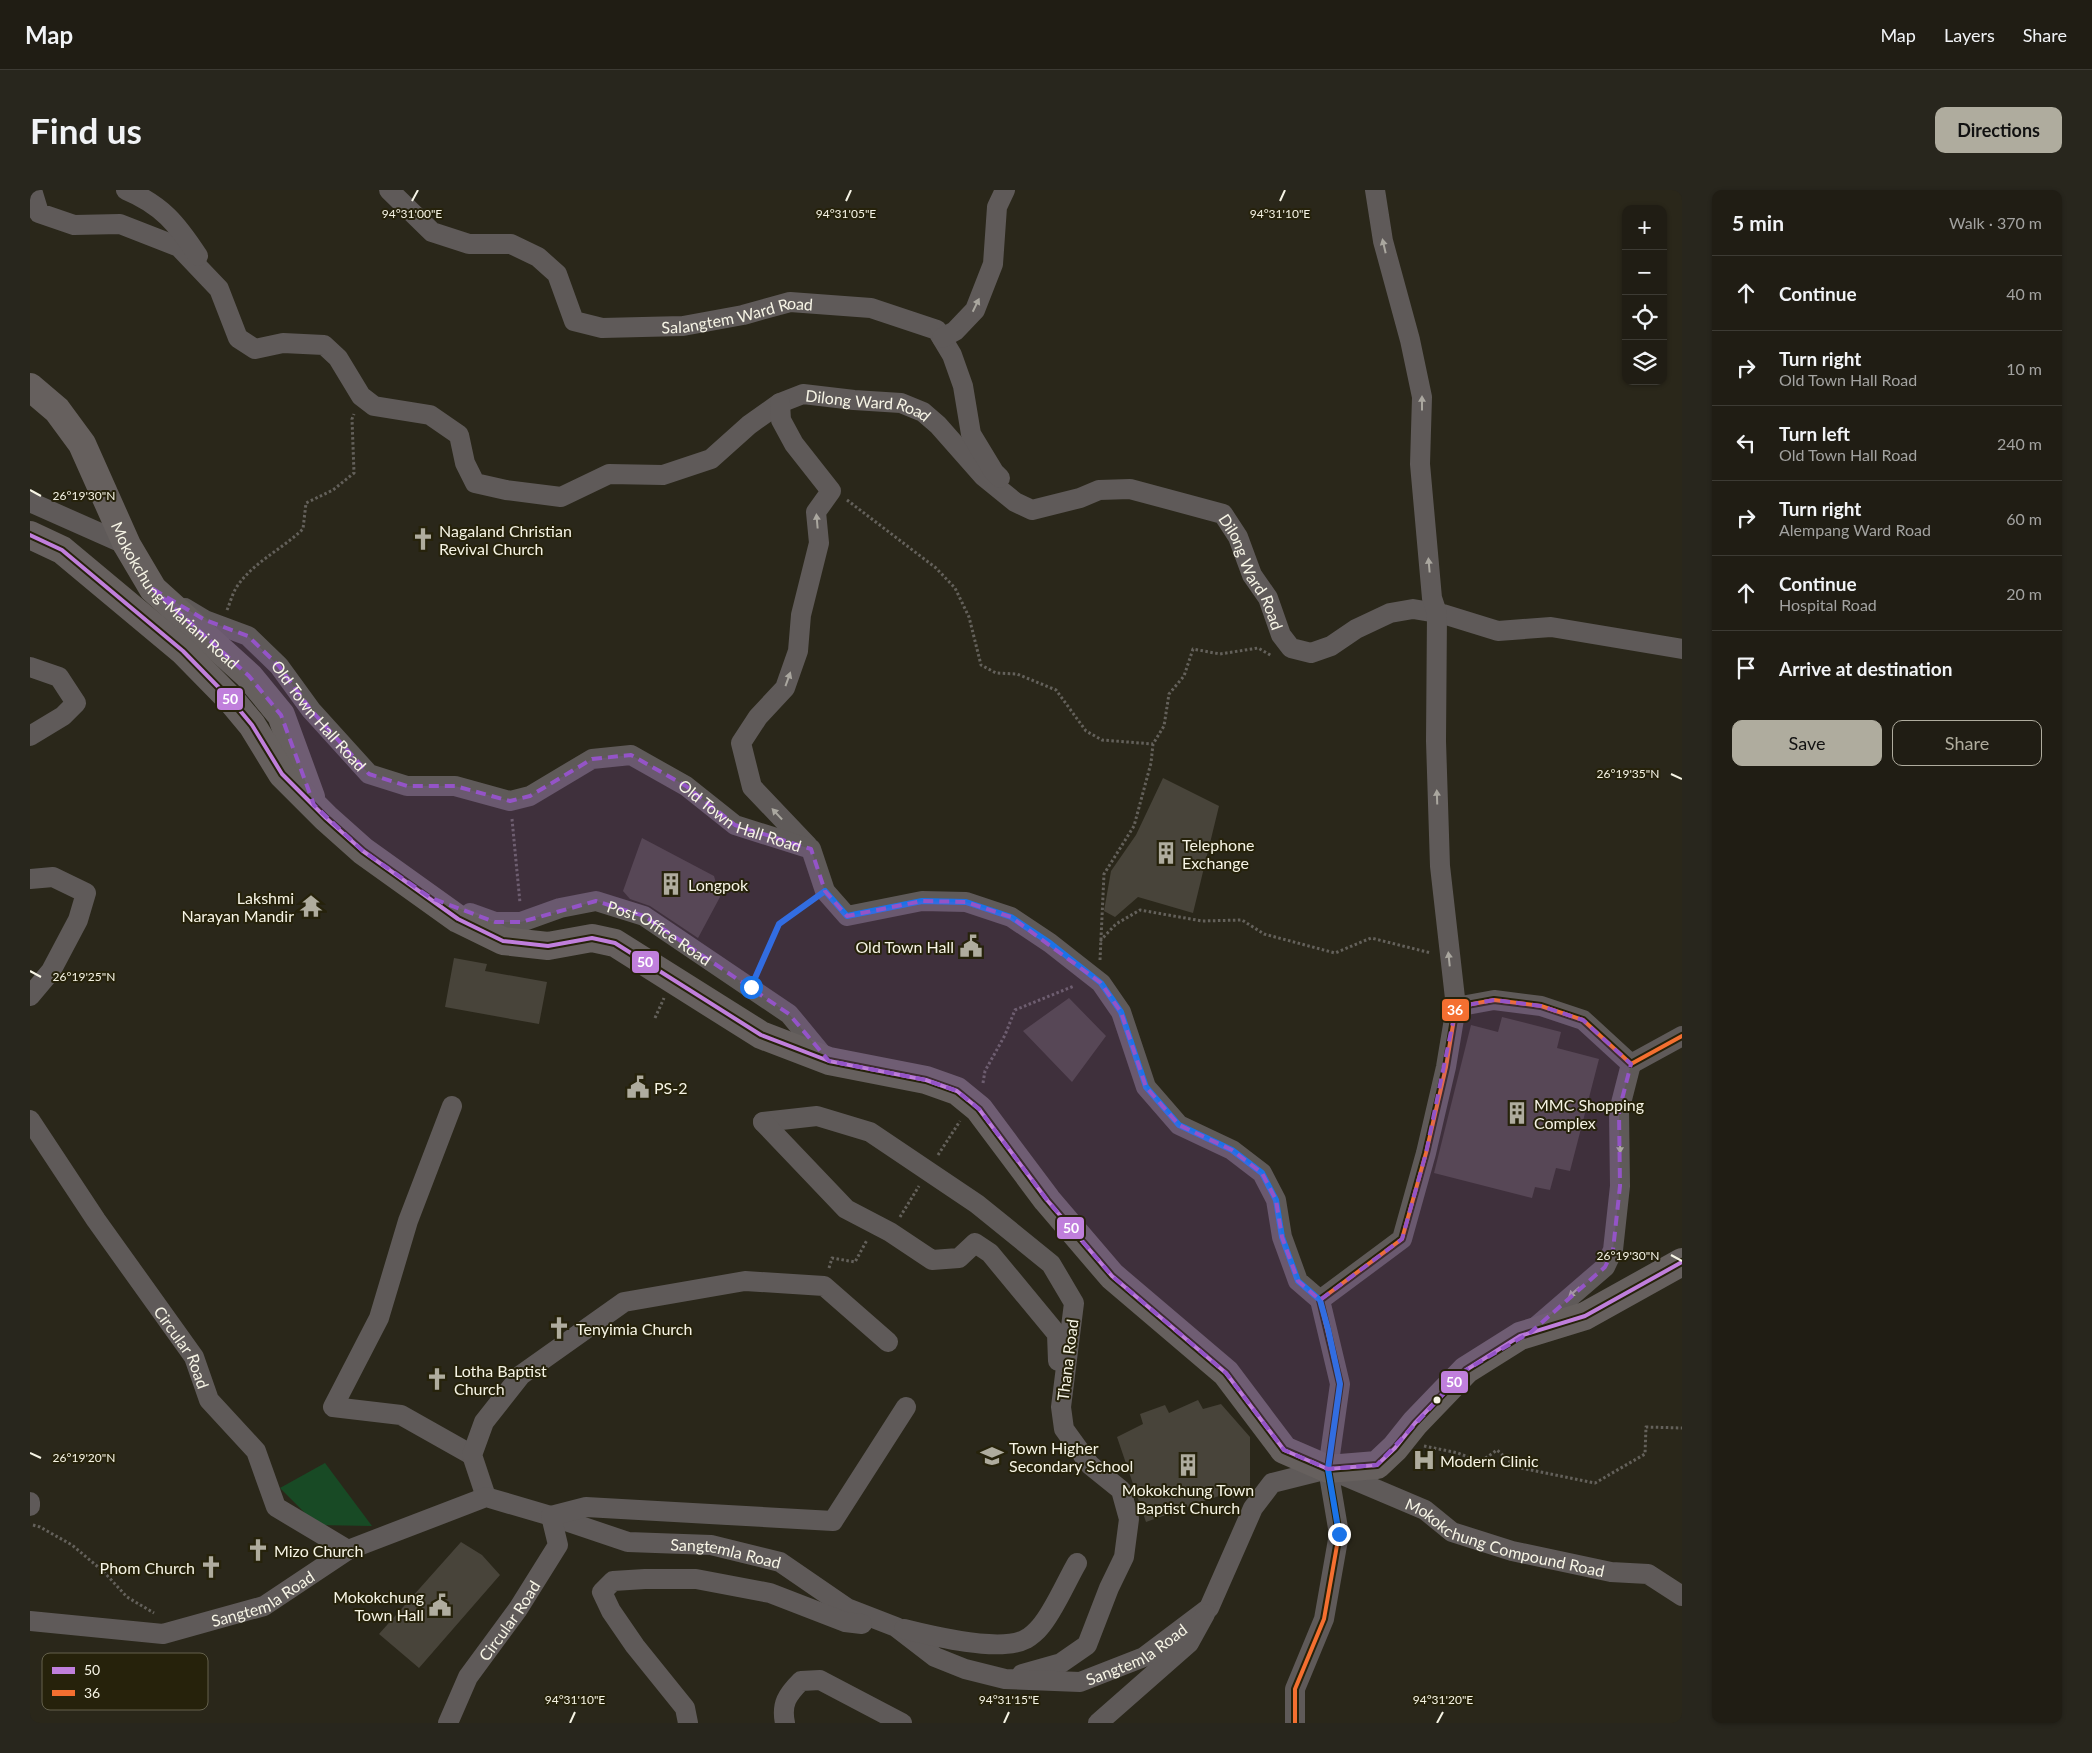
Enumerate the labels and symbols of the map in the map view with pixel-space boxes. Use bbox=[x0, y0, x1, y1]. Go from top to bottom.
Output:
text: 94°31'00"E bbox=[382, 206, 442, 221]
text: 94°31'05"E bbox=[816, 206, 876, 221]
text: 94°31'10"E bbox=[1250, 206, 1310, 221]
one-way arrow bbox=[1380, 238, 1388, 253]
street label: Salangtem Ward Road bbox=[661, 292, 814, 336]
one-way arrow bbox=[972, 298, 980, 312]
street label: Dilong Ward Road bbox=[805, 385, 935, 424]
one-way arrow bbox=[1418, 395, 1426, 411]
text: 26°19'30"N bbox=[53, 488, 115, 503]
street label: Dilong Ward Road bbox=[1216, 510, 1288, 632]
one-way arrow bbox=[812, 512, 820, 528]
street label: Mokokchung-Mariani Road bbox=[108, 518, 243, 672]
place label: Nagaland Christian Revival Church bbox=[439, 521, 572, 558]
church icon: Nagaland Christian Revival Church bbox=[410, 526, 436, 552]
one-way arrow bbox=[1425, 557, 1433, 573]
street label: Old Town Hall Road bbox=[268, 656, 371, 774]
one-way arrow bbox=[784, 671, 792, 686]
line badge: 50 bbox=[216, 687, 244, 711]
text: 50 bbox=[222, 690, 238, 707]
text: 26°19'35"N bbox=[1597, 766, 1659, 781]
street label: Old Town Hall Road bbox=[675, 775, 804, 855]
one-way arrow bbox=[1433, 789, 1441, 805]
one-way arrow bbox=[771, 808, 783, 820]
place label: Telephone Exchange bbox=[1182, 835, 1255, 872]
building icon: Telephone Exchange bbox=[1153, 840, 1179, 866]
building icon: Longpok bbox=[658, 871, 684, 897]
place label: Longpok bbox=[688, 875, 749, 894]
place label: Lakshmi Narayan Mandir bbox=[181, 888, 294, 925]
temple icon: Lakshmi Narayan Mandir bbox=[298, 893, 324, 919]
street label: Post Office Road bbox=[605, 896, 715, 969]
public building icon: Old Town Hall bbox=[958, 933, 984, 959]
place label: Old Town Hall bbox=[855, 937, 954, 956]
line badge: 50 bbox=[631, 950, 660, 974]
one-way arrow bbox=[1445, 951, 1453, 967]
text: 50 bbox=[637, 953, 653, 970]
text: 26°19'25"N bbox=[53, 969, 115, 984]
route start bbox=[740, 976, 763, 999]
line badge: 36 bbox=[1441, 998, 1470, 1022]
text: 36 bbox=[1447, 1001, 1463, 1018]
public building icon: PS-2 bbox=[625, 1074, 651, 1100]
place label: PS-2 bbox=[654, 1078, 688, 1097]
place label: MMC Shopping Complex bbox=[1534, 1095, 1644, 1132]
building icon: MMC Shopping Complex bbox=[1504, 1100, 1530, 1126]
one-way arrow bbox=[1616, 1139, 1624, 1155]
line badge: 50 bbox=[1056, 1216, 1085, 1240]
text: 50 bbox=[1063, 1219, 1079, 1236]
text: 26°19'30"N bbox=[1597, 1248, 1659, 1263]
one-way arrow bbox=[1569, 1286, 1581, 1298]
street label: Circular Road bbox=[151, 1302, 214, 1391]
church icon: Tenyimia Church bbox=[546, 1315, 572, 1341]
street label: Thana Road bbox=[1053, 1318, 1081, 1402]
place label: Tenyimia Church bbox=[576, 1319, 692, 1338]
place label: Lotha Baptist Church bbox=[454, 1361, 547, 1398]
church icon: Lotha Baptist Church bbox=[424, 1366, 450, 1392]
line badge: 50 bbox=[1440, 1370, 1469, 1394]
text: 50 bbox=[1446, 1373, 1462, 1390]
unlabelled marker bbox=[1432, 1395, 1442, 1405]
place label: Town Higher Secondary School bbox=[1009, 1438, 1133, 1475]
school or university icon: Town Higher Secondary School bbox=[979, 1443, 1005, 1469]
hospital icon: Modern Clinic bbox=[1411, 1447, 1437, 1473]
text: 26°19'20"N bbox=[53, 1450, 115, 1465]
place label: Modern Clinic bbox=[1440, 1451, 1539, 1470]
building icon: Mokokchung Town Baptist Church bbox=[1175, 1452, 1201, 1478]
place label: Mokokchung Town Baptist Church bbox=[1122, 1480, 1254, 1517]
street label: Mokokchung Compound Road bbox=[1403, 1493, 1606, 1580]
route end bbox=[1328, 1523, 1351, 1546]
street label: Sangtemla Road bbox=[670, 1534, 783, 1571]
church icon: Mizo Church bbox=[245, 1537, 271, 1563]
place label: Mizo Church bbox=[274, 1541, 363, 1560]
church icon: Phom Church bbox=[198, 1554, 224, 1580]
place label: Phom Church bbox=[100, 1558, 195, 1577]
street label: Sangtemla Road bbox=[209, 1566, 317, 1630]
street label: Circular Road bbox=[474, 1577, 543, 1664]
place label: Mokokchung Town Hall bbox=[333, 1587, 424, 1624]
public building icon: Mokokchung Town Hall bbox=[427, 1592, 453, 1618]
street label: Sangtemla Road bbox=[1083, 1619, 1190, 1688]
legend bbox=[42, 1653, 208, 1710]
text: 50 bbox=[84, 1661, 100, 1678]
text: 36 bbox=[84, 1684, 100, 1701]
text: 94°31'10"E bbox=[545, 1692, 605, 1707]
text: 94°31'15"E bbox=[979, 1692, 1039, 1707]
text: 94°31'20"E bbox=[1413, 1692, 1473, 1707]

